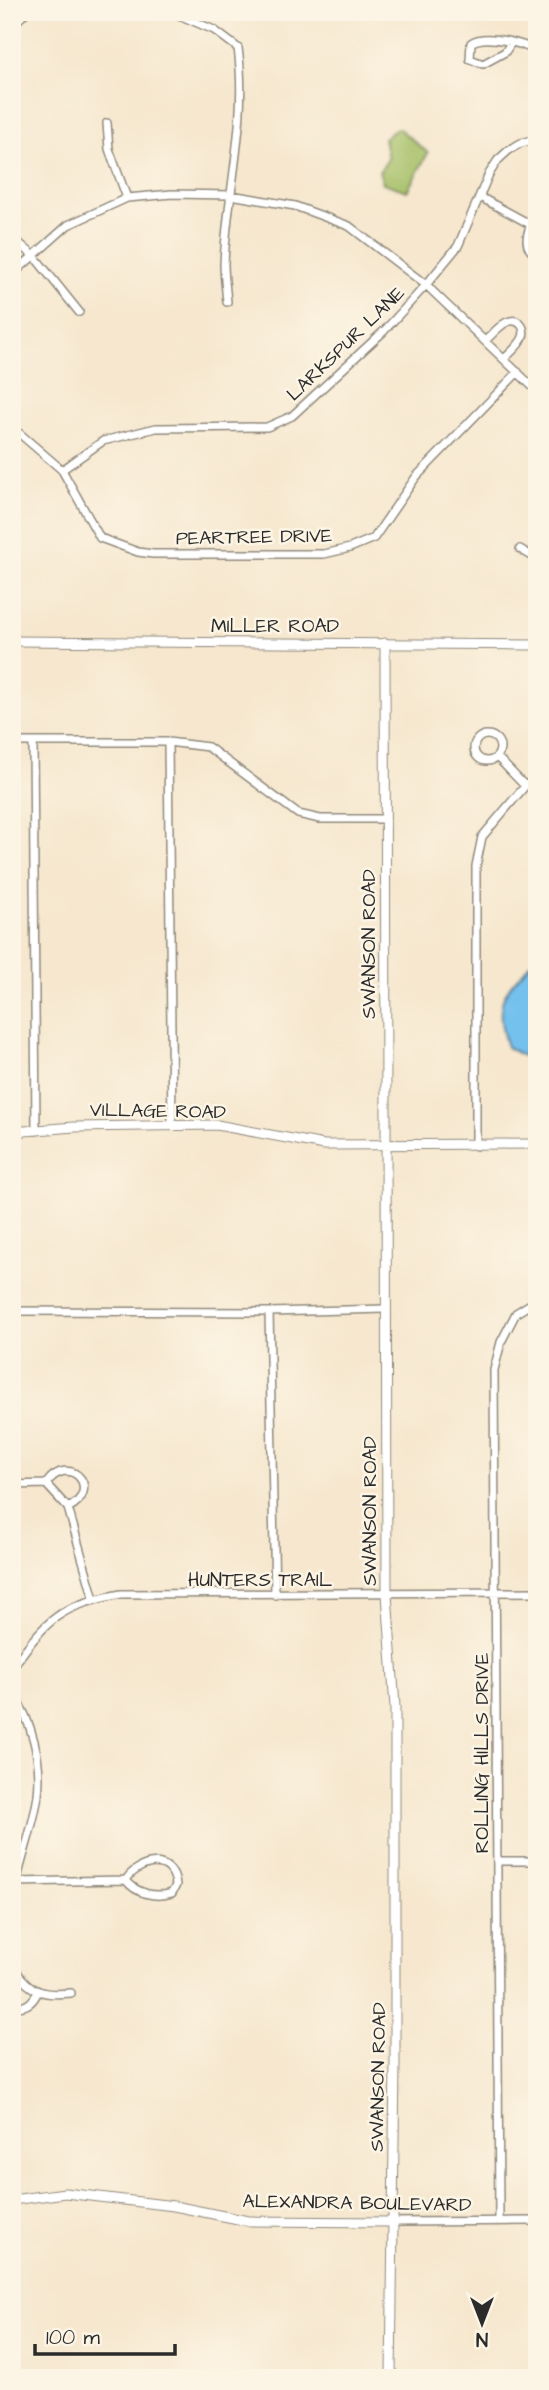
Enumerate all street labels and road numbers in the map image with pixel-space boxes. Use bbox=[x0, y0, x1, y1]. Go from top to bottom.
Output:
street label: LARKSPUR LANE bbox=[281, 281, 411, 408]
street label: PEARTREE DRIVE bbox=[176, 523, 332, 552]
street label: MILLER ROAD bbox=[211, 613, 339, 640]
street label: SWANSON ROAD bbox=[356, 869, 383, 1019]
street label: VILLAGE ROAD bbox=[90, 1097, 226, 1126]
street label: SWANSON ROAD bbox=[357, 1436, 384, 1586]
street label: HUNTERS TRAIL bbox=[188, 1567, 332, 1594]
street label: ROLLING HILLS DRIVE bbox=[469, 1653, 496, 1853]
street label: SWANSON ROAD bbox=[364, 2002, 393, 2152]
street label: ALEXANDRA BOULEVARD bbox=[242, 2188, 472, 2219]

